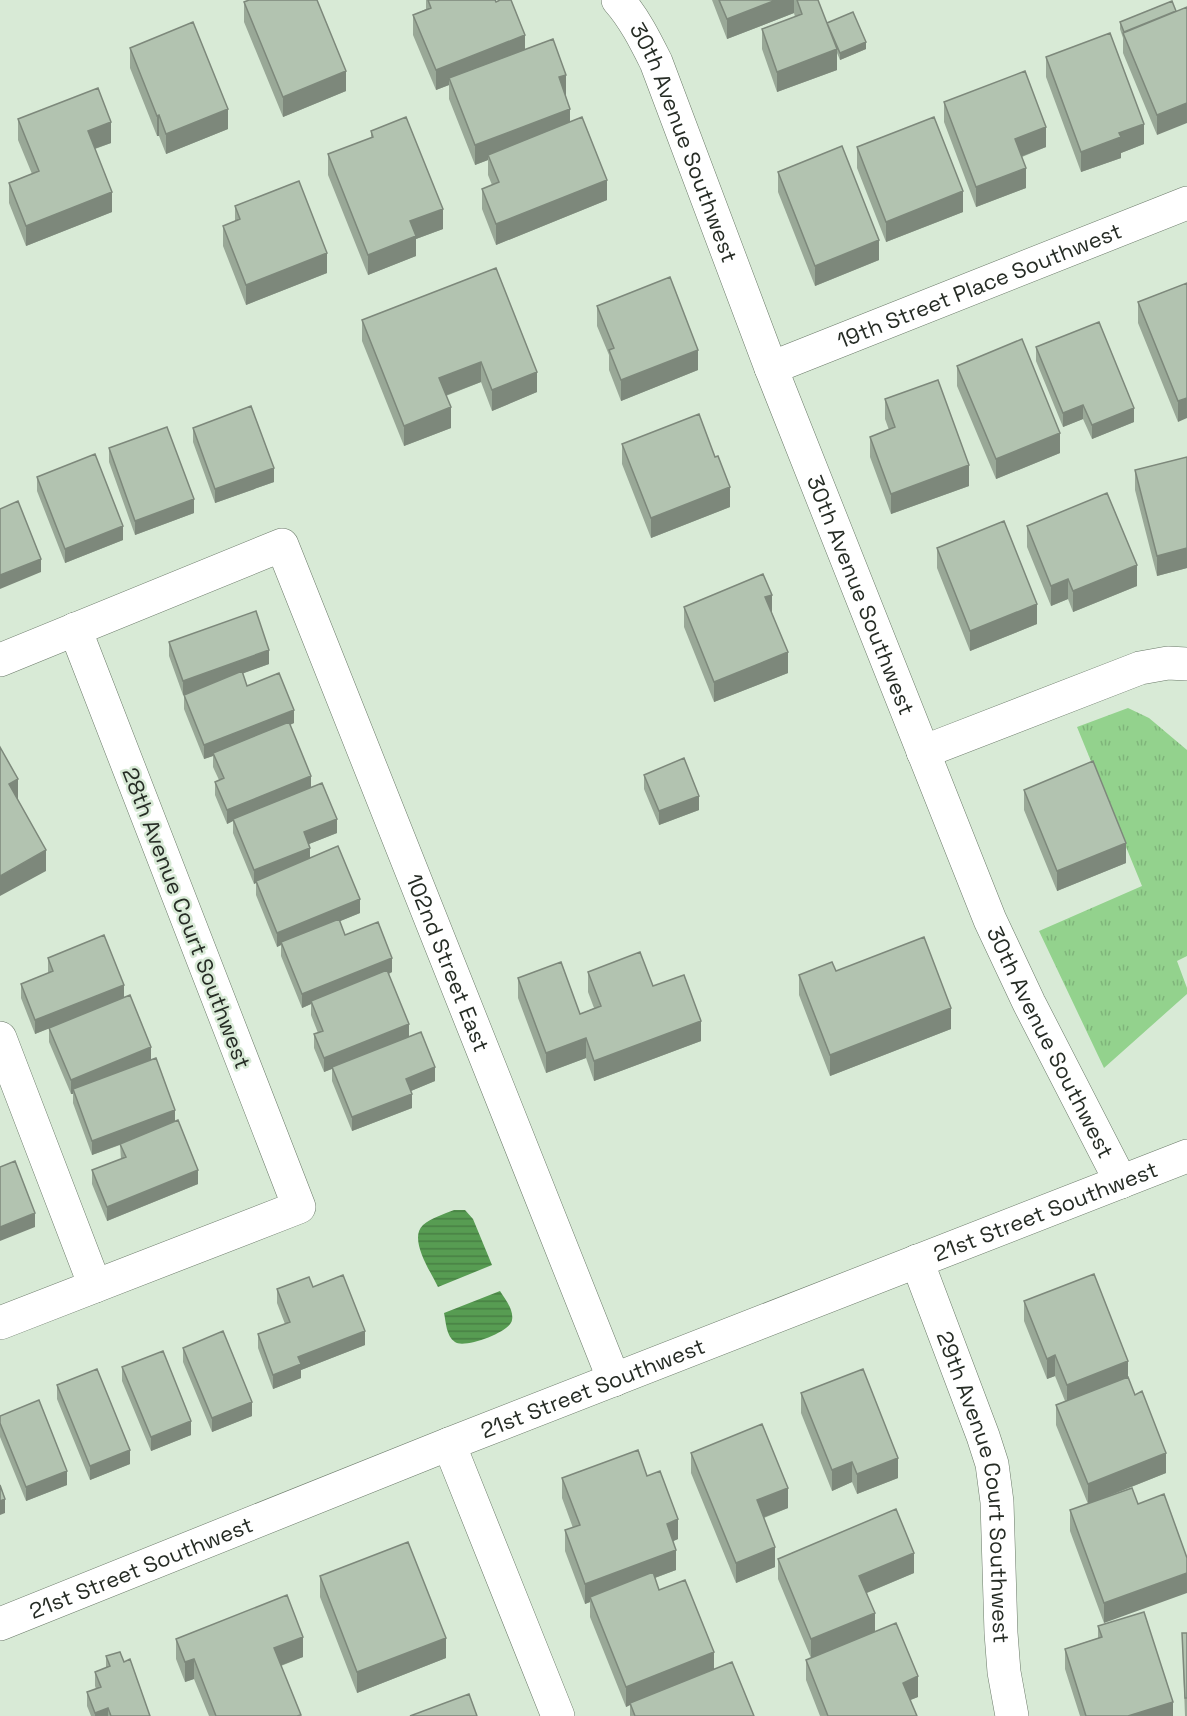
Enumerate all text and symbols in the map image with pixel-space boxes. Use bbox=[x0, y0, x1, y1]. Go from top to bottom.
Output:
street label: 30th Avenue Southwest bbox=[624, 17, 744, 266]
street label: 19th Street Place Southwest bbox=[833, 216, 1126, 354]
street label: 30th Avenue Southwest bbox=[801, 471, 921, 719]
street label: 28th Avenue Court Southwest bbox=[117, 763, 257, 1073]
street label: 102nd Street East bbox=[400, 870, 496, 1056]
street label: 30th Avenue Southwest bbox=[981, 922, 1120, 1163]
street label: 21st Street Southwest bbox=[929, 1155, 1162, 1268]
street label: 29th Avenue Court Southwest bbox=[931, 1327, 1016, 1644]
street label: 21st Street Southwest bbox=[477, 1332, 709, 1444]
street label: 21st Street Southwest bbox=[25, 1510, 257, 1625]

